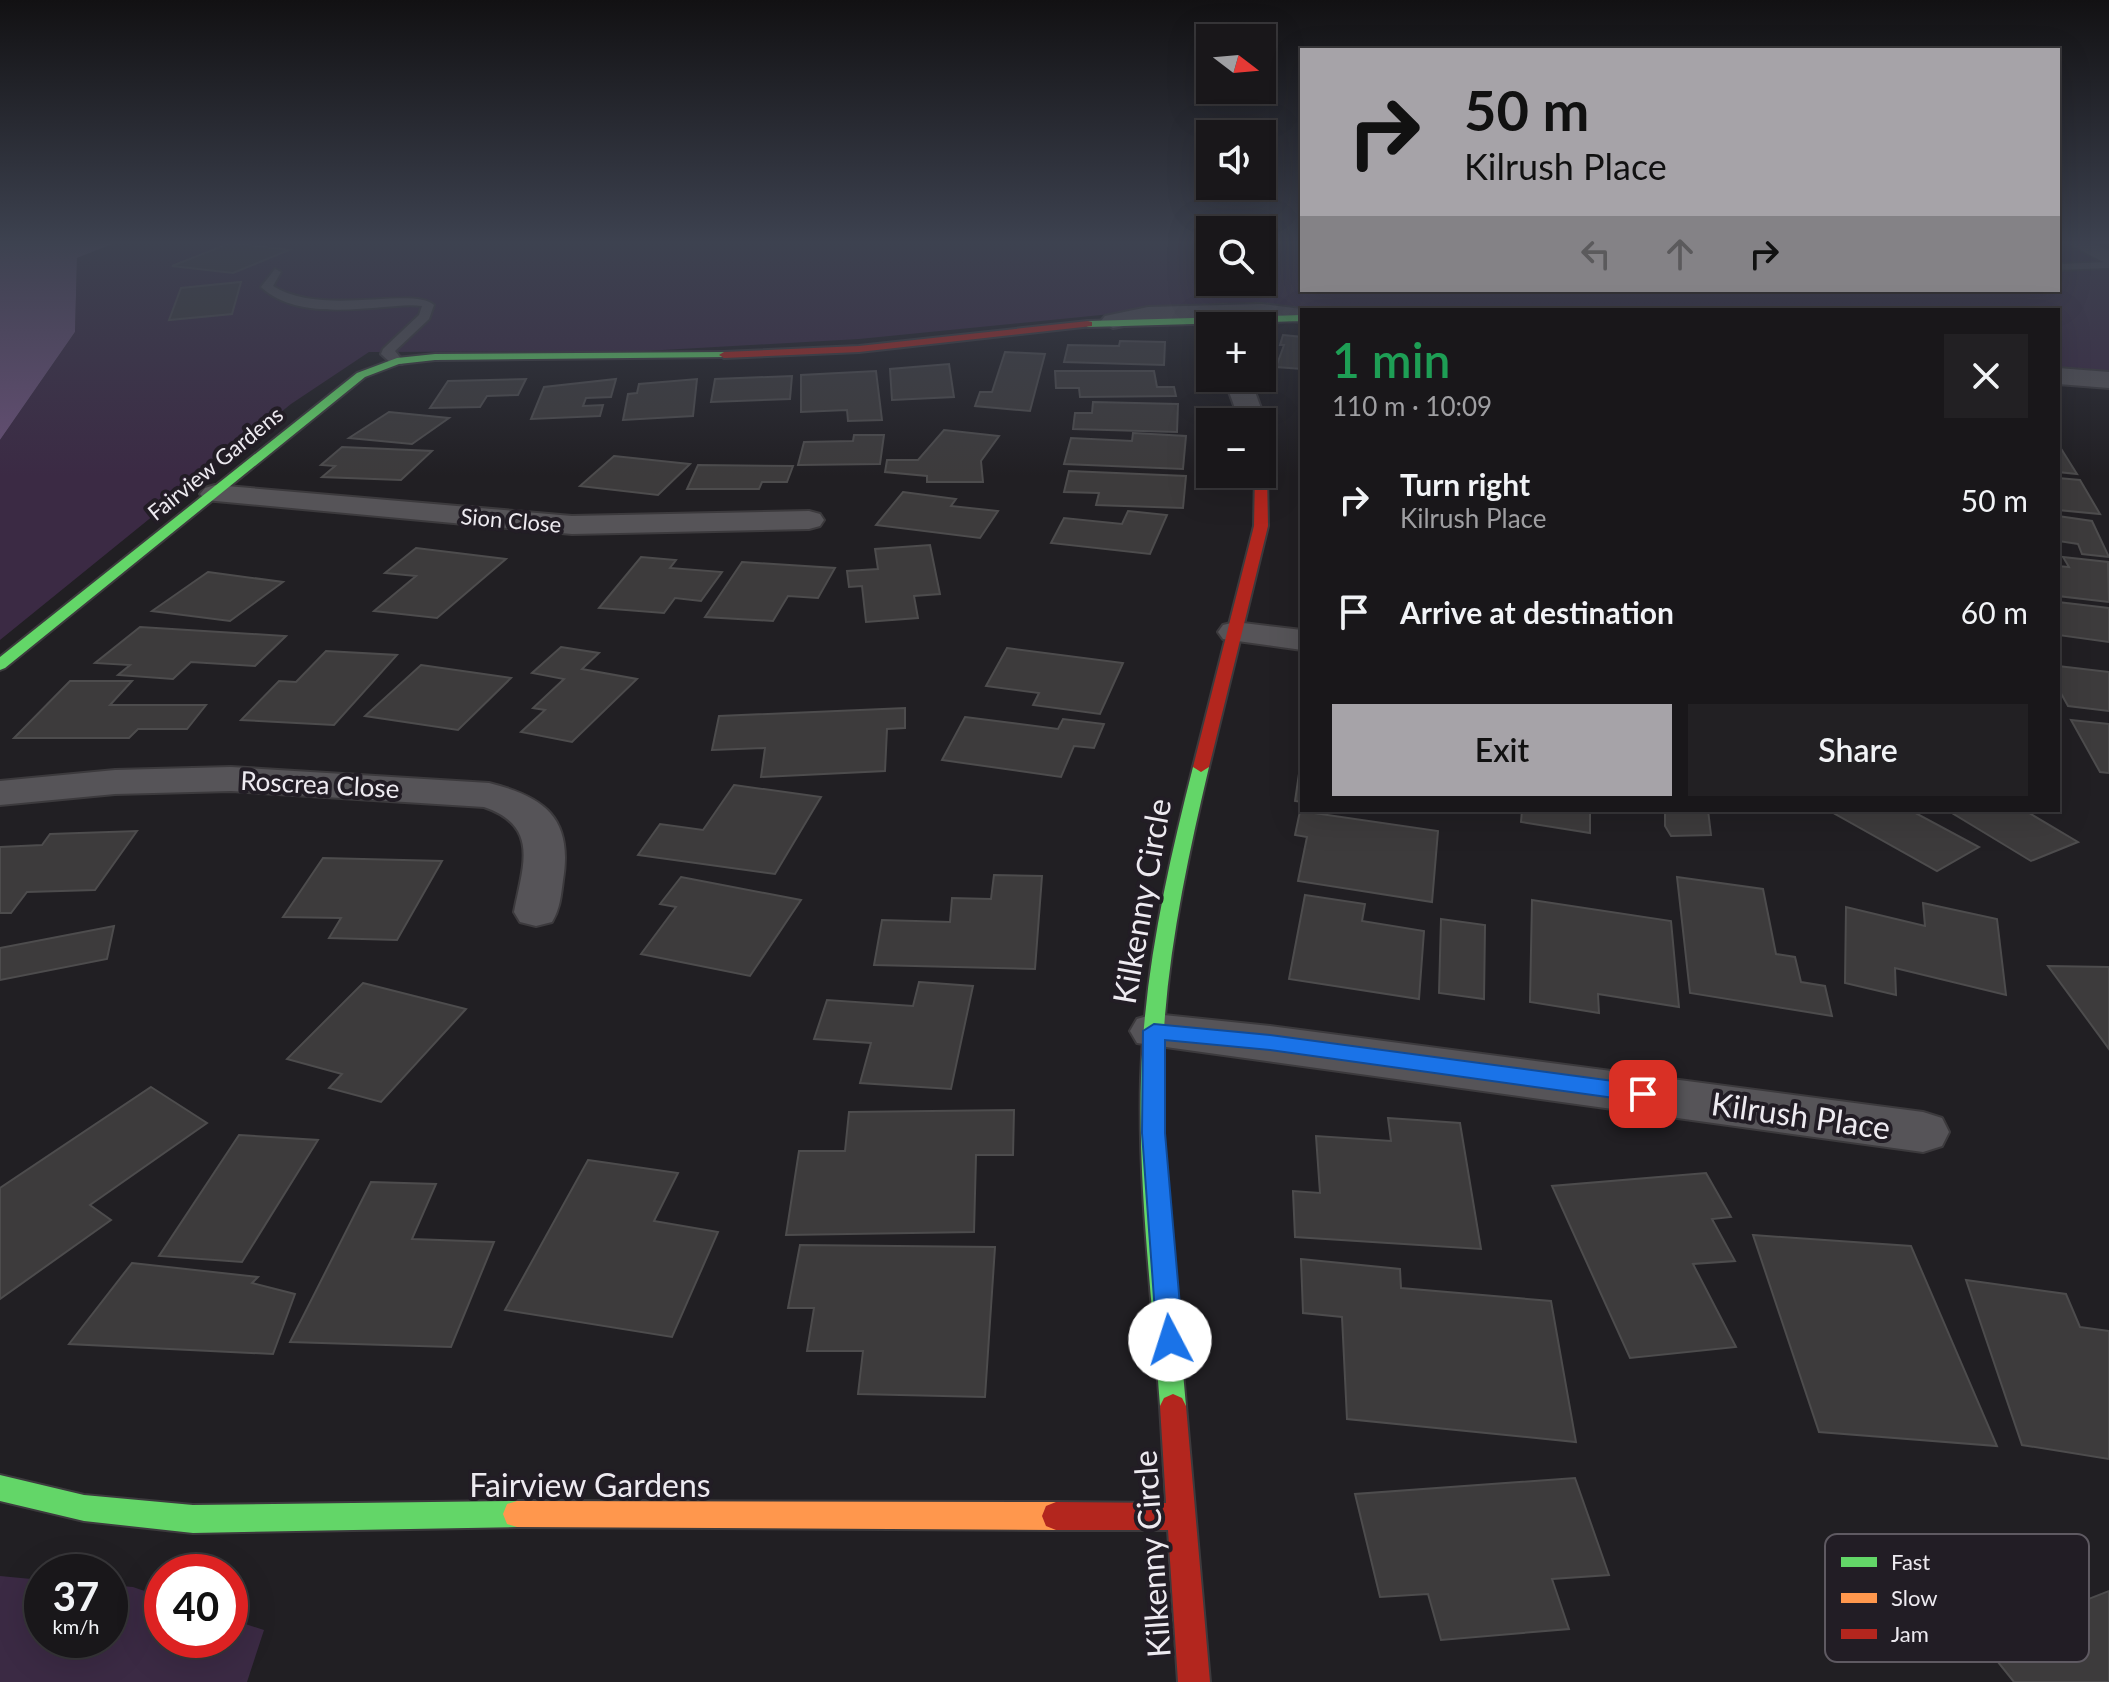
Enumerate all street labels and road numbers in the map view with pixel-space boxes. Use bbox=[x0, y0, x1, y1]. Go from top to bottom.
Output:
street label: Fairview Gardens bbox=[142, 400, 288, 526]
street label: Sion Close bbox=[460, 502, 562, 538]
street label: Roscrea Close bbox=[240, 764, 400, 804]
street label: Kilkenny Circle bbox=[1104, 795, 1178, 1007]
street label: Kilrush Place bbox=[1709, 1083, 1893, 1147]
street label: Kilkenny Circle bbox=[1124, 1449, 1178, 1659]
street label: Fairview Gardens bbox=[469, 1465, 711, 1504]

